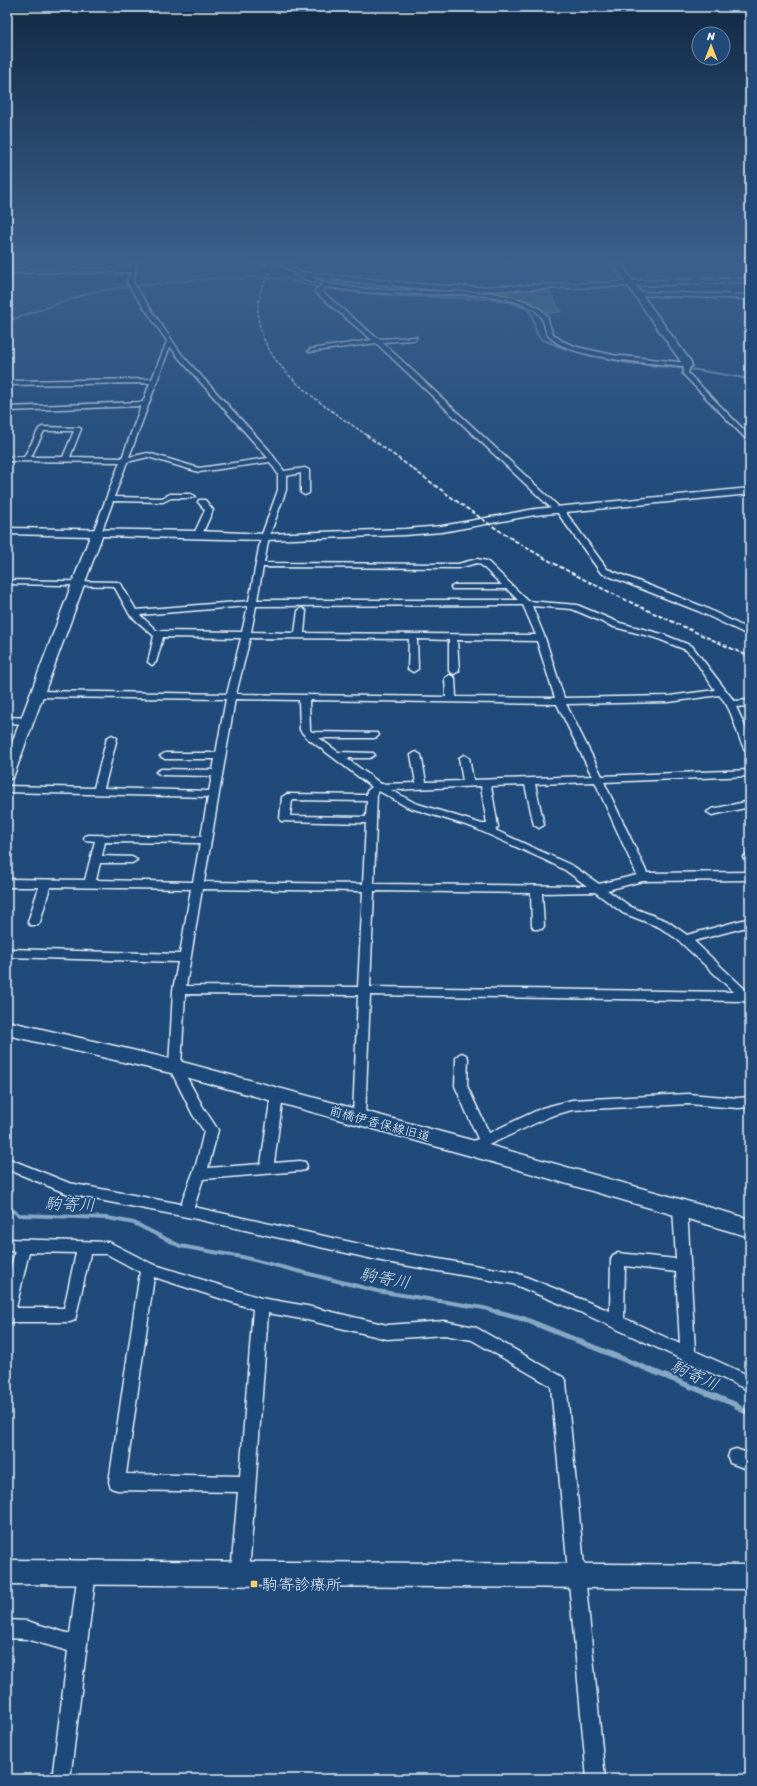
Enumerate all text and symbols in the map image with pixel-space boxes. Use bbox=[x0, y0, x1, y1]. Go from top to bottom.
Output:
north arrow bbox=[691, 26, 731, 66]
text: N bbox=[706, 27, 715, 46]
street label: 前橋伊香保線旧道 bbox=[327, 1099, 433, 1148]
water label: 駒寄川 bbox=[44, 1188, 96, 1220]
water label: 駒寄川 bbox=[357, 1258, 413, 1298]
water label: 駒寄川 bbox=[666, 1351, 724, 1399]
place label: 駒寄診療所 bbox=[262, 1570, 342, 1599]
marker: 駒寄診療所 bbox=[249, 1579, 259, 1589]

